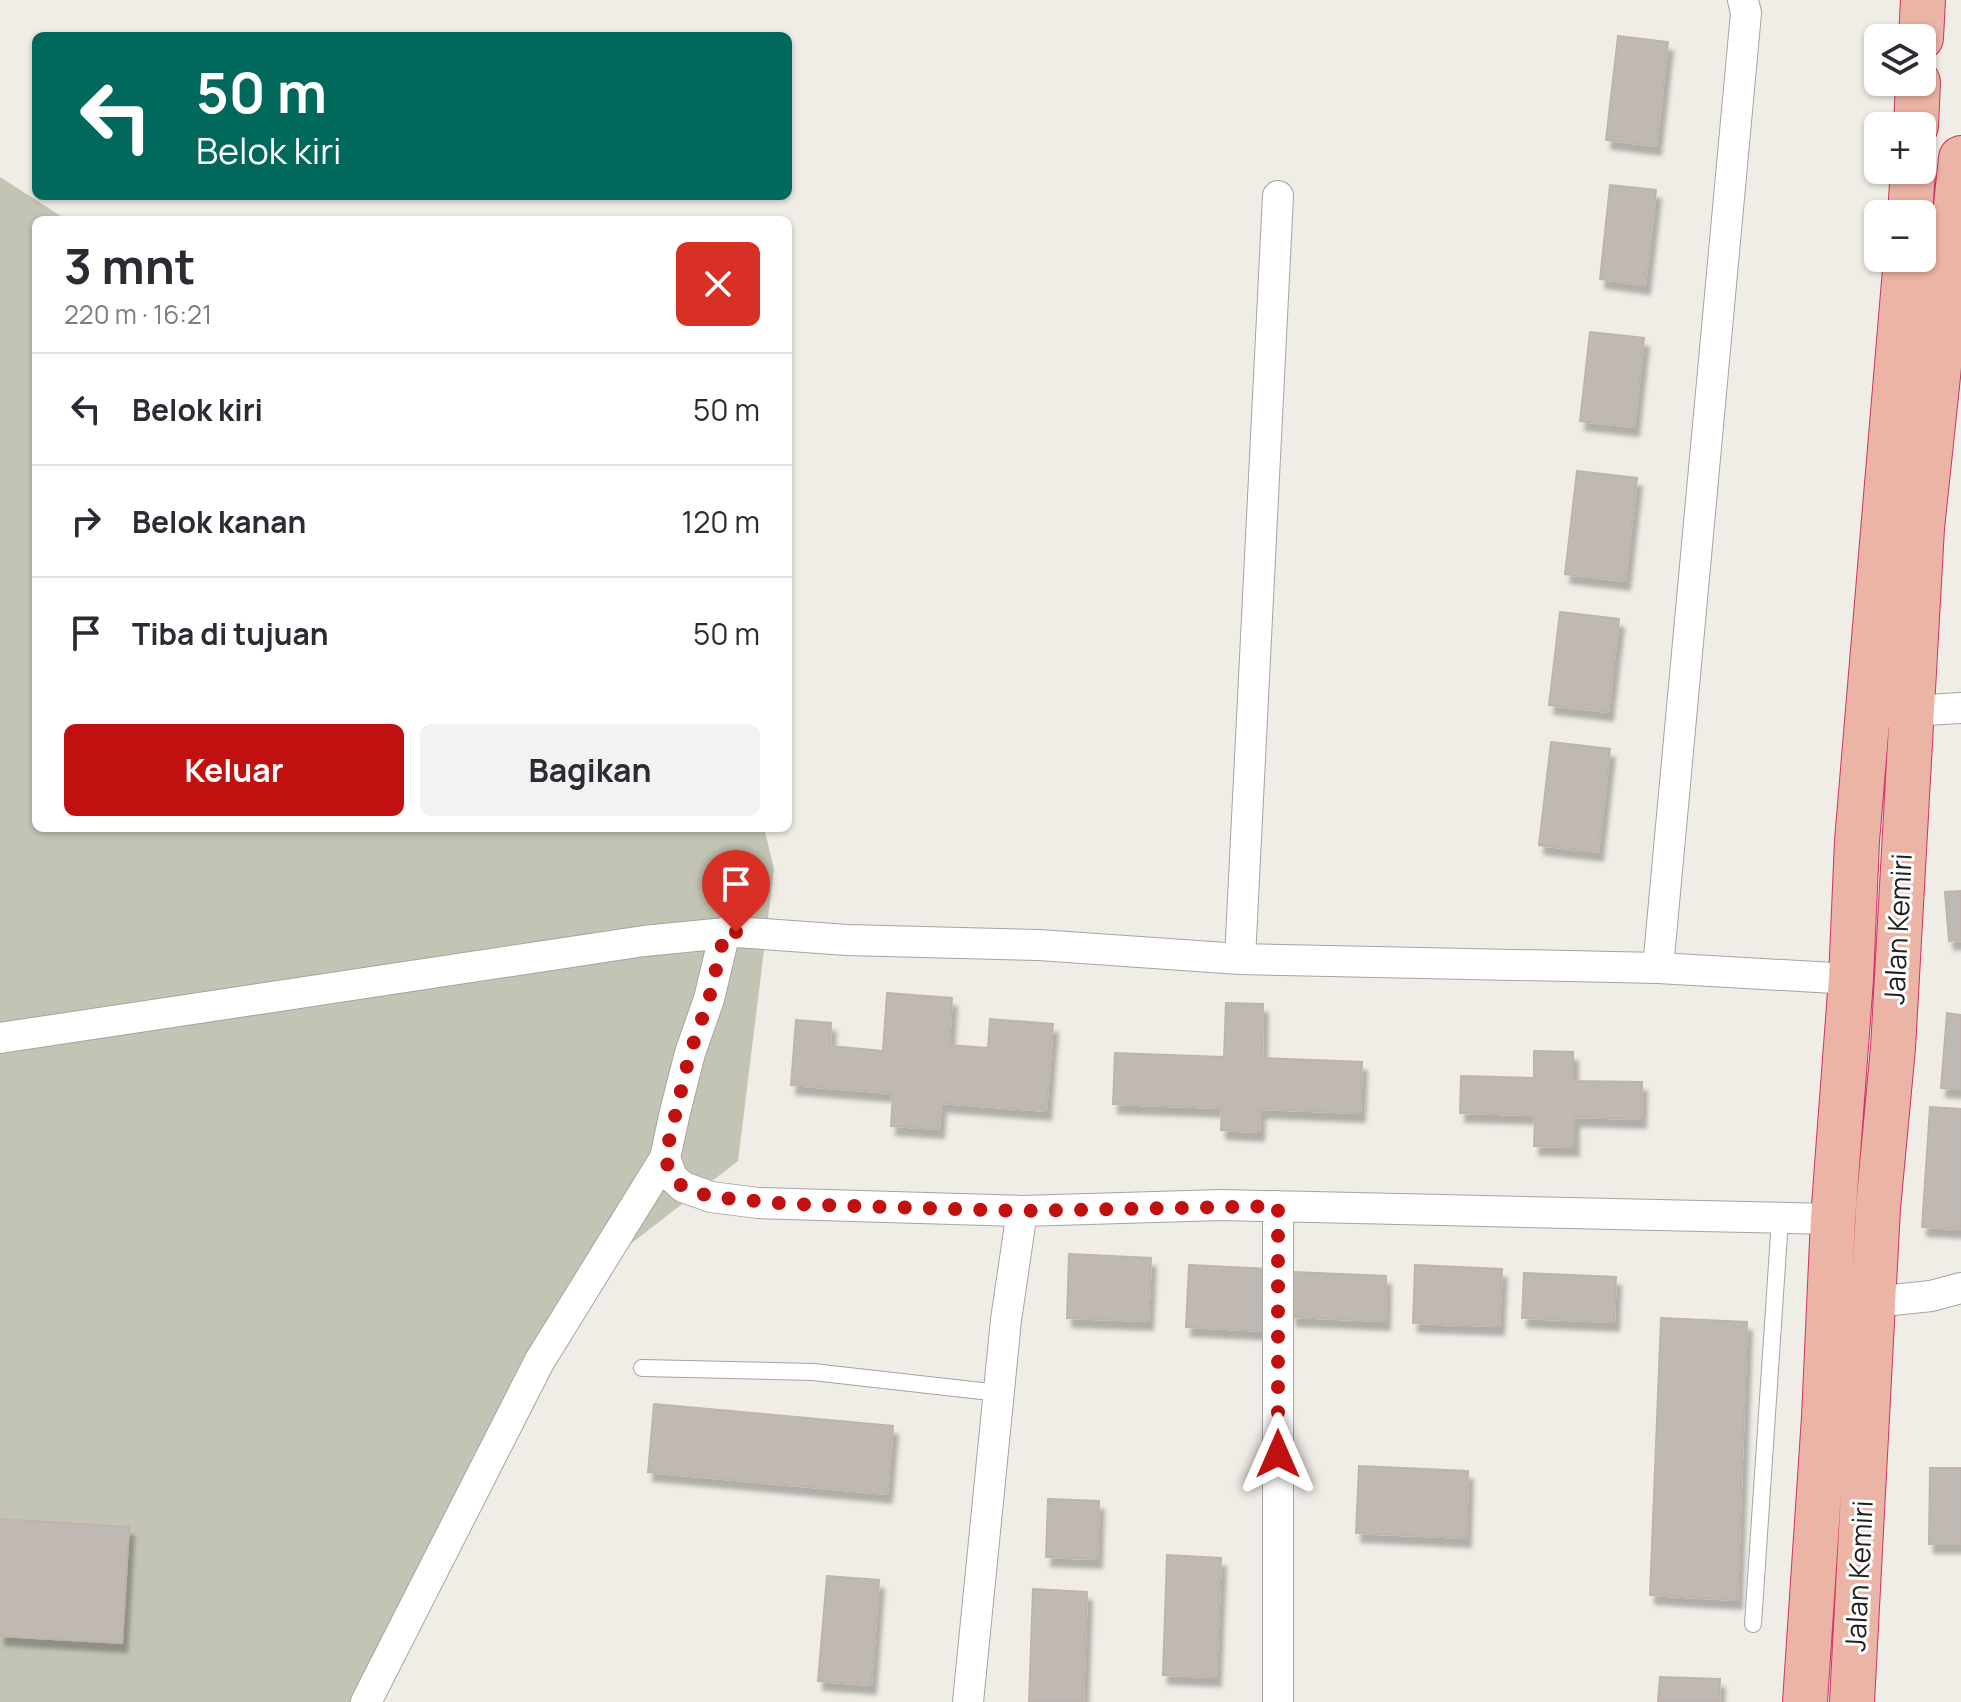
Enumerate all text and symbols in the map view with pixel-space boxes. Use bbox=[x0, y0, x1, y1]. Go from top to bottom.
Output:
map controls bbox=[1864, 24, 1936, 272]
button: layers bbox=[1864, 24, 1936, 96]
text: 50 m bbox=[196, 53, 327, 130]
icon: left bbox=[64, 64, 168, 168]
button: + bbox=[1864, 112, 1936, 184]
text: Belok kiri bbox=[196, 126, 342, 175]
button: − bbox=[1864, 200, 1936, 272]
text: 3 mnt bbox=[64, 233, 195, 298]
button: close bbox=[676, 242, 760, 326]
text: 220 m · 16:21 bbox=[64, 296, 212, 332]
icon: left bbox=[64, 387, 108, 431]
text: Belok kiri bbox=[132, 389, 263, 430]
text: 50 m bbox=[693, 389, 760, 430]
icon: right bbox=[64, 499, 108, 543]
text: Belok kanan bbox=[132, 501, 306, 542]
text: 120 m bbox=[681, 501, 760, 542]
icon: arrive bbox=[64, 611, 108, 655]
text: Tiba di tujuan bbox=[132, 613, 329, 654]
text: 50 m bbox=[693, 613, 760, 654]
button: Keluar bbox=[64, 724, 404, 816]
button: Bagikan bbox=[420, 724, 760, 816]
pin bbox=[702, 850, 770, 932]
street label: Jalan Kemiri bbox=[1874, 852, 1920, 1005]
icon: arrive bbox=[714, 862, 758, 906]
position arrow bbox=[1236, 1412, 1320, 1496]
street label: Jalan Kemiri bbox=[1835, 1499, 1881, 1652]

